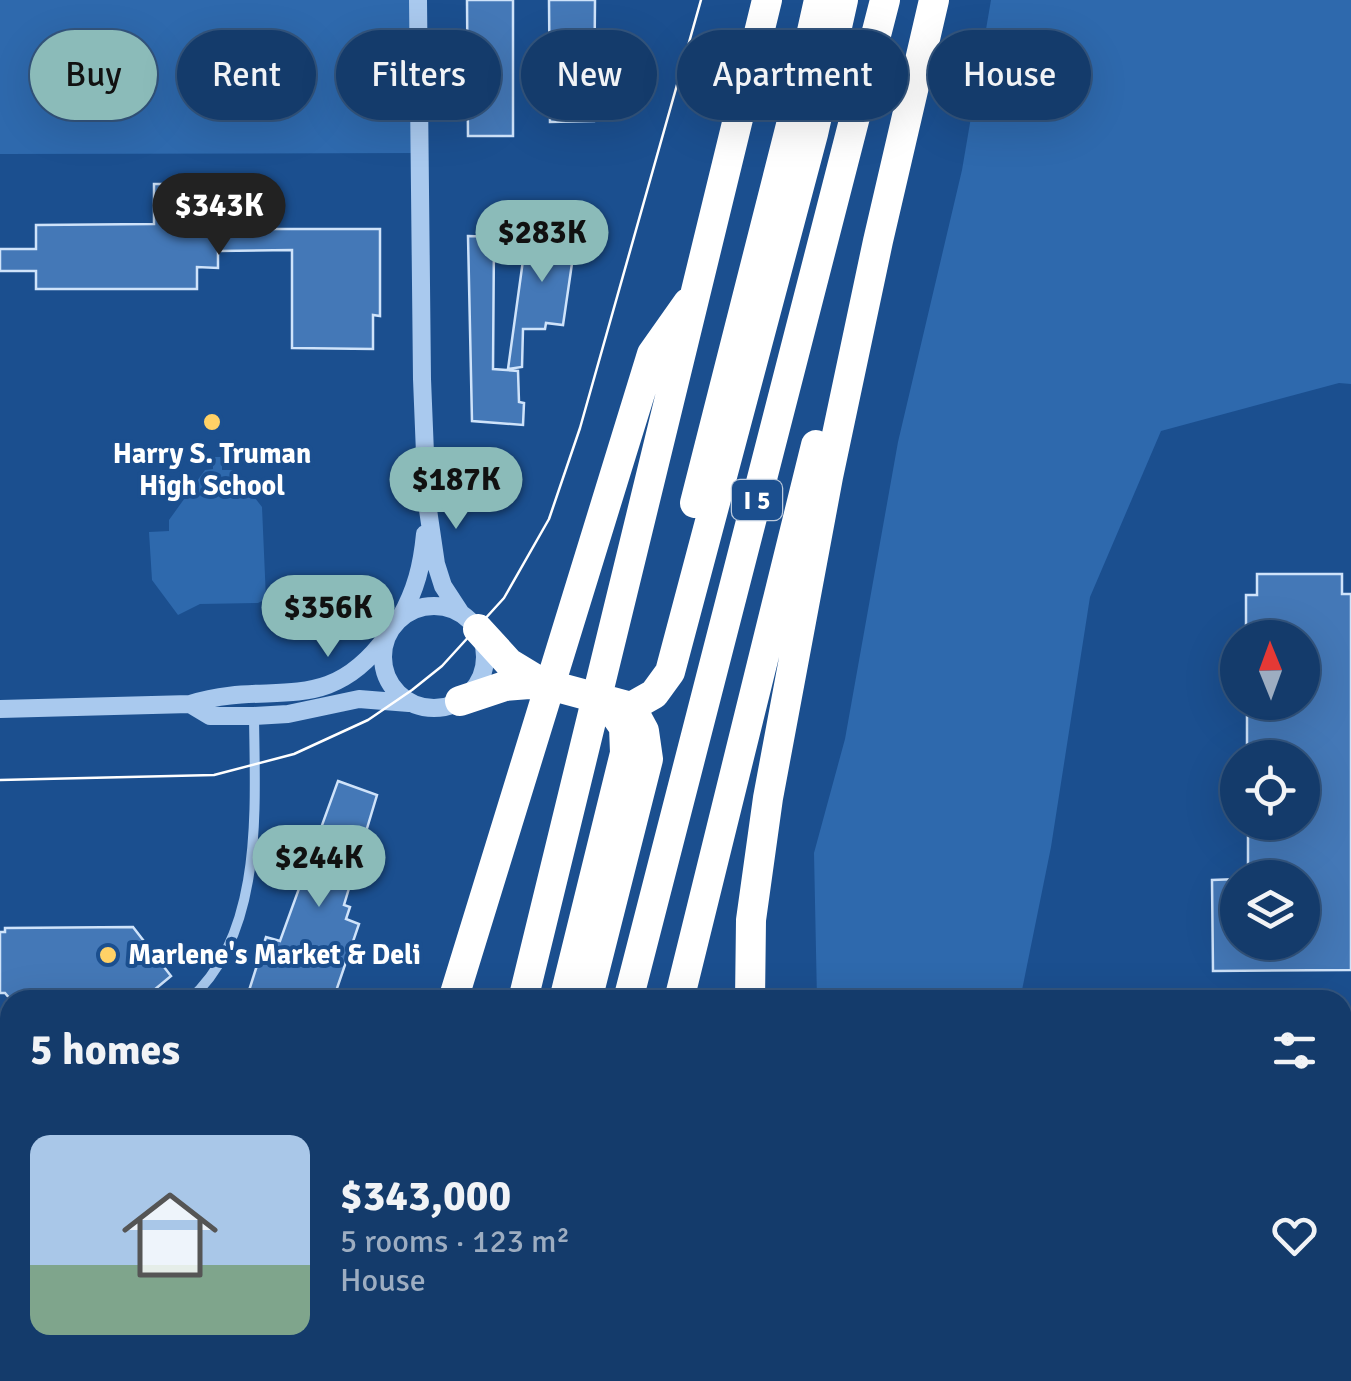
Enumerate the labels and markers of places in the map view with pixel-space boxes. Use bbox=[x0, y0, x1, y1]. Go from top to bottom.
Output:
pin: $343K bbox=[149, 173, 289, 258]
pin: $283K bbox=[472, 200, 612, 285]
marker: Harry S. Truman High School bbox=[201, 411, 223, 433]
place label: Harry S. Truman High School bbox=[113, 437, 311, 503]
pin: $187K bbox=[386, 447, 526, 532]
pin: $356K bbox=[258, 575, 398, 660]
pin: $244K bbox=[249, 825, 389, 910]
place label: Marlene's Market & Deli bbox=[128, 938, 421, 972]
marker: Marlene's Market & Deli bbox=[97, 944, 119, 966]

